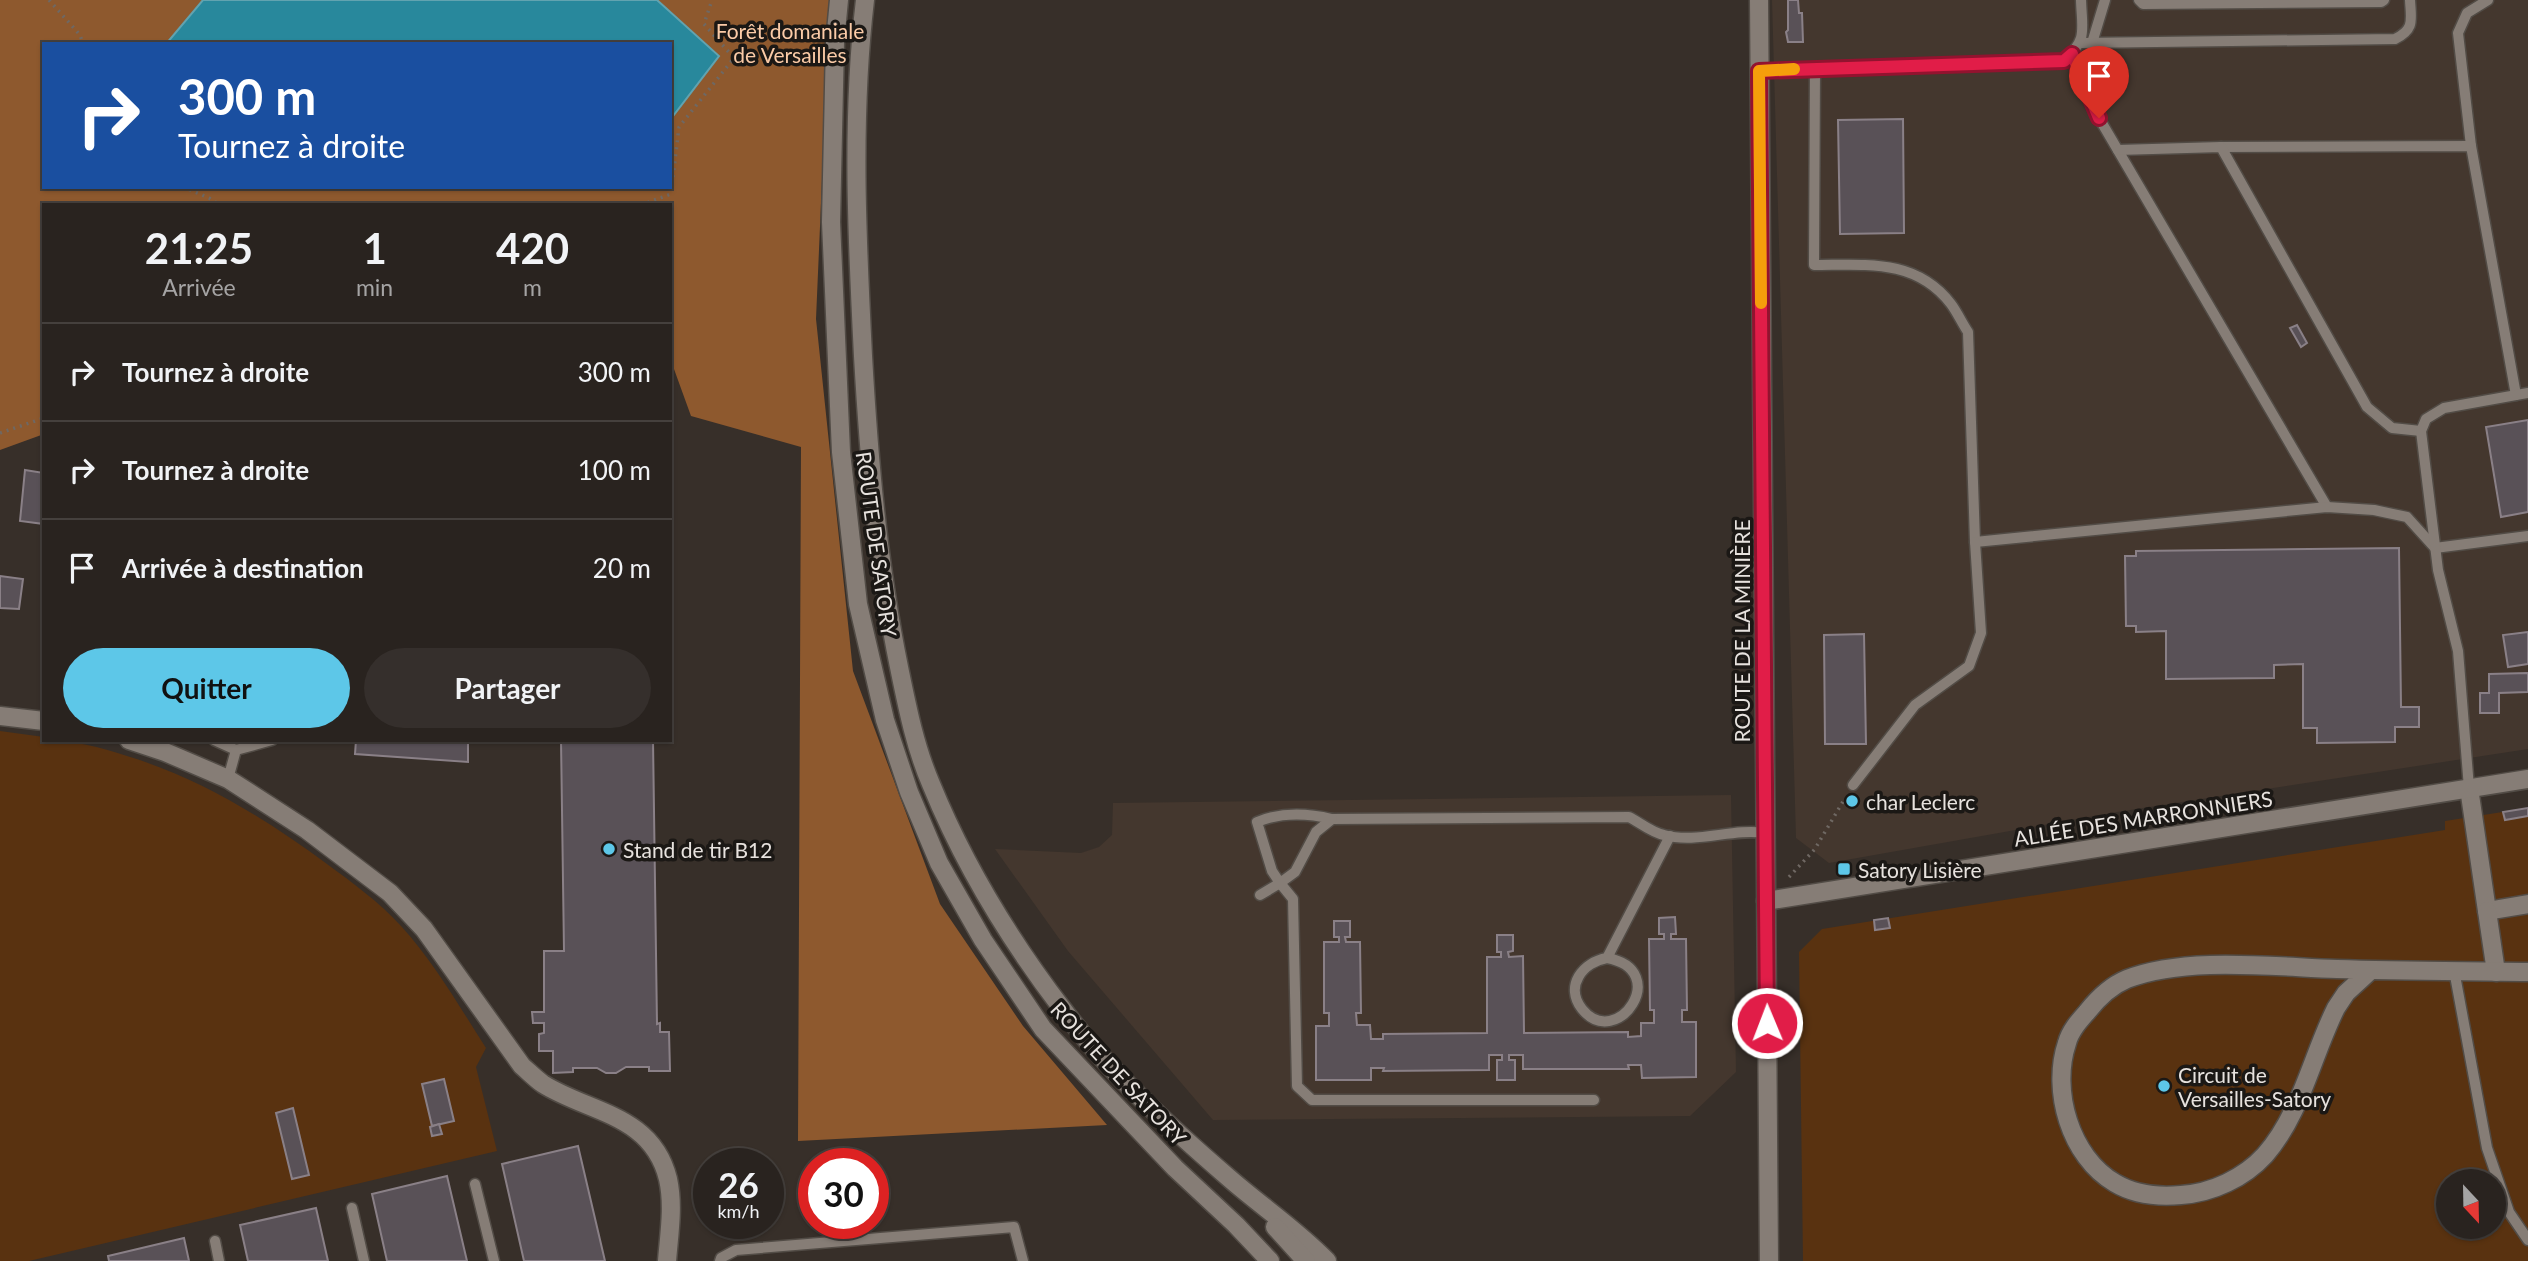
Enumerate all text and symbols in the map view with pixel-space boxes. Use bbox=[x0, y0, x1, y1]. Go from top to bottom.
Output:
park label: Forêt domaniale de Versailles bbox=[716, 18, 864, 67]
pin bbox=[2069, 46, 2129, 118]
icon: arrive bbox=[2080, 57, 2118, 95]
text: 300 m bbox=[178, 67, 316, 125]
icon: right bbox=[63, 70, 154, 161]
text: Tournez à droite bbox=[178, 126, 405, 165]
text: 21:25 bbox=[145, 223, 253, 273]
text: 1 bbox=[362, 223, 387, 273]
text: 420 bbox=[496, 223, 569, 273]
text: Arrivée bbox=[162, 273, 236, 301]
text: min bbox=[356, 273, 393, 301]
text: m bbox=[523, 273, 542, 301]
icon: right bbox=[63, 353, 101, 391]
text: Tournez à droite bbox=[122, 356, 309, 388]
text: 300 m bbox=[578, 356, 651, 388]
street label: ROUTE DE SATORY bbox=[852, 450, 902, 639]
icon: right bbox=[63, 451, 101, 489]
text: Tournez à droite bbox=[122, 454, 309, 486]
text: 100 m bbox=[578, 454, 651, 486]
street label: ROUTE DE LA MINIÈRE bbox=[1729, 519, 1754, 743]
icon: arrive bbox=[63, 549, 101, 587]
text: Arrivée à destination bbox=[122, 552, 364, 584]
text: 20 m bbox=[593, 552, 651, 584]
button: Quitter bbox=[63, 648, 350, 728]
button: Partager bbox=[364, 648, 651, 728]
street label: ALLÉE DES MARRONNIERS bbox=[2012, 785, 2274, 851]
place label: char Leclerc bbox=[1866, 789, 1975, 814]
marker: char Leclerc bbox=[1844, 793, 1860, 809]
place label: Stand de tir B12 bbox=[623, 837, 772, 862]
marker: Stand de tir B12 bbox=[601, 841, 617, 857]
place label: Satory Lisière bbox=[1858, 857, 1982, 882]
marker: Satory Lisière bbox=[1836, 861, 1852, 877]
position arrow bbox=[1730, 986, 1804, 1060]
street label: ROUTE DE SATORY bbox=[1046, 996, 1192, 1150]
place label: Circuit de Versailles-Satory bbox=[2178, 1062, 2331, 1111]
marker: Circuit de Versailles-Satory bbox=[2156, 1078, 2172, 1094]
speed limit sign: 30 bbox=[798, 1148, 889, 1239]
text: 26 bbox=[718, 1163, 759, 1205]
north arrow bbox=[2436, 1169, 2506, 1239]
map controls bbox=[2436, 1169, 2506, 1239]
text: km/h bbox=[717, 1200, 760, 1222]

